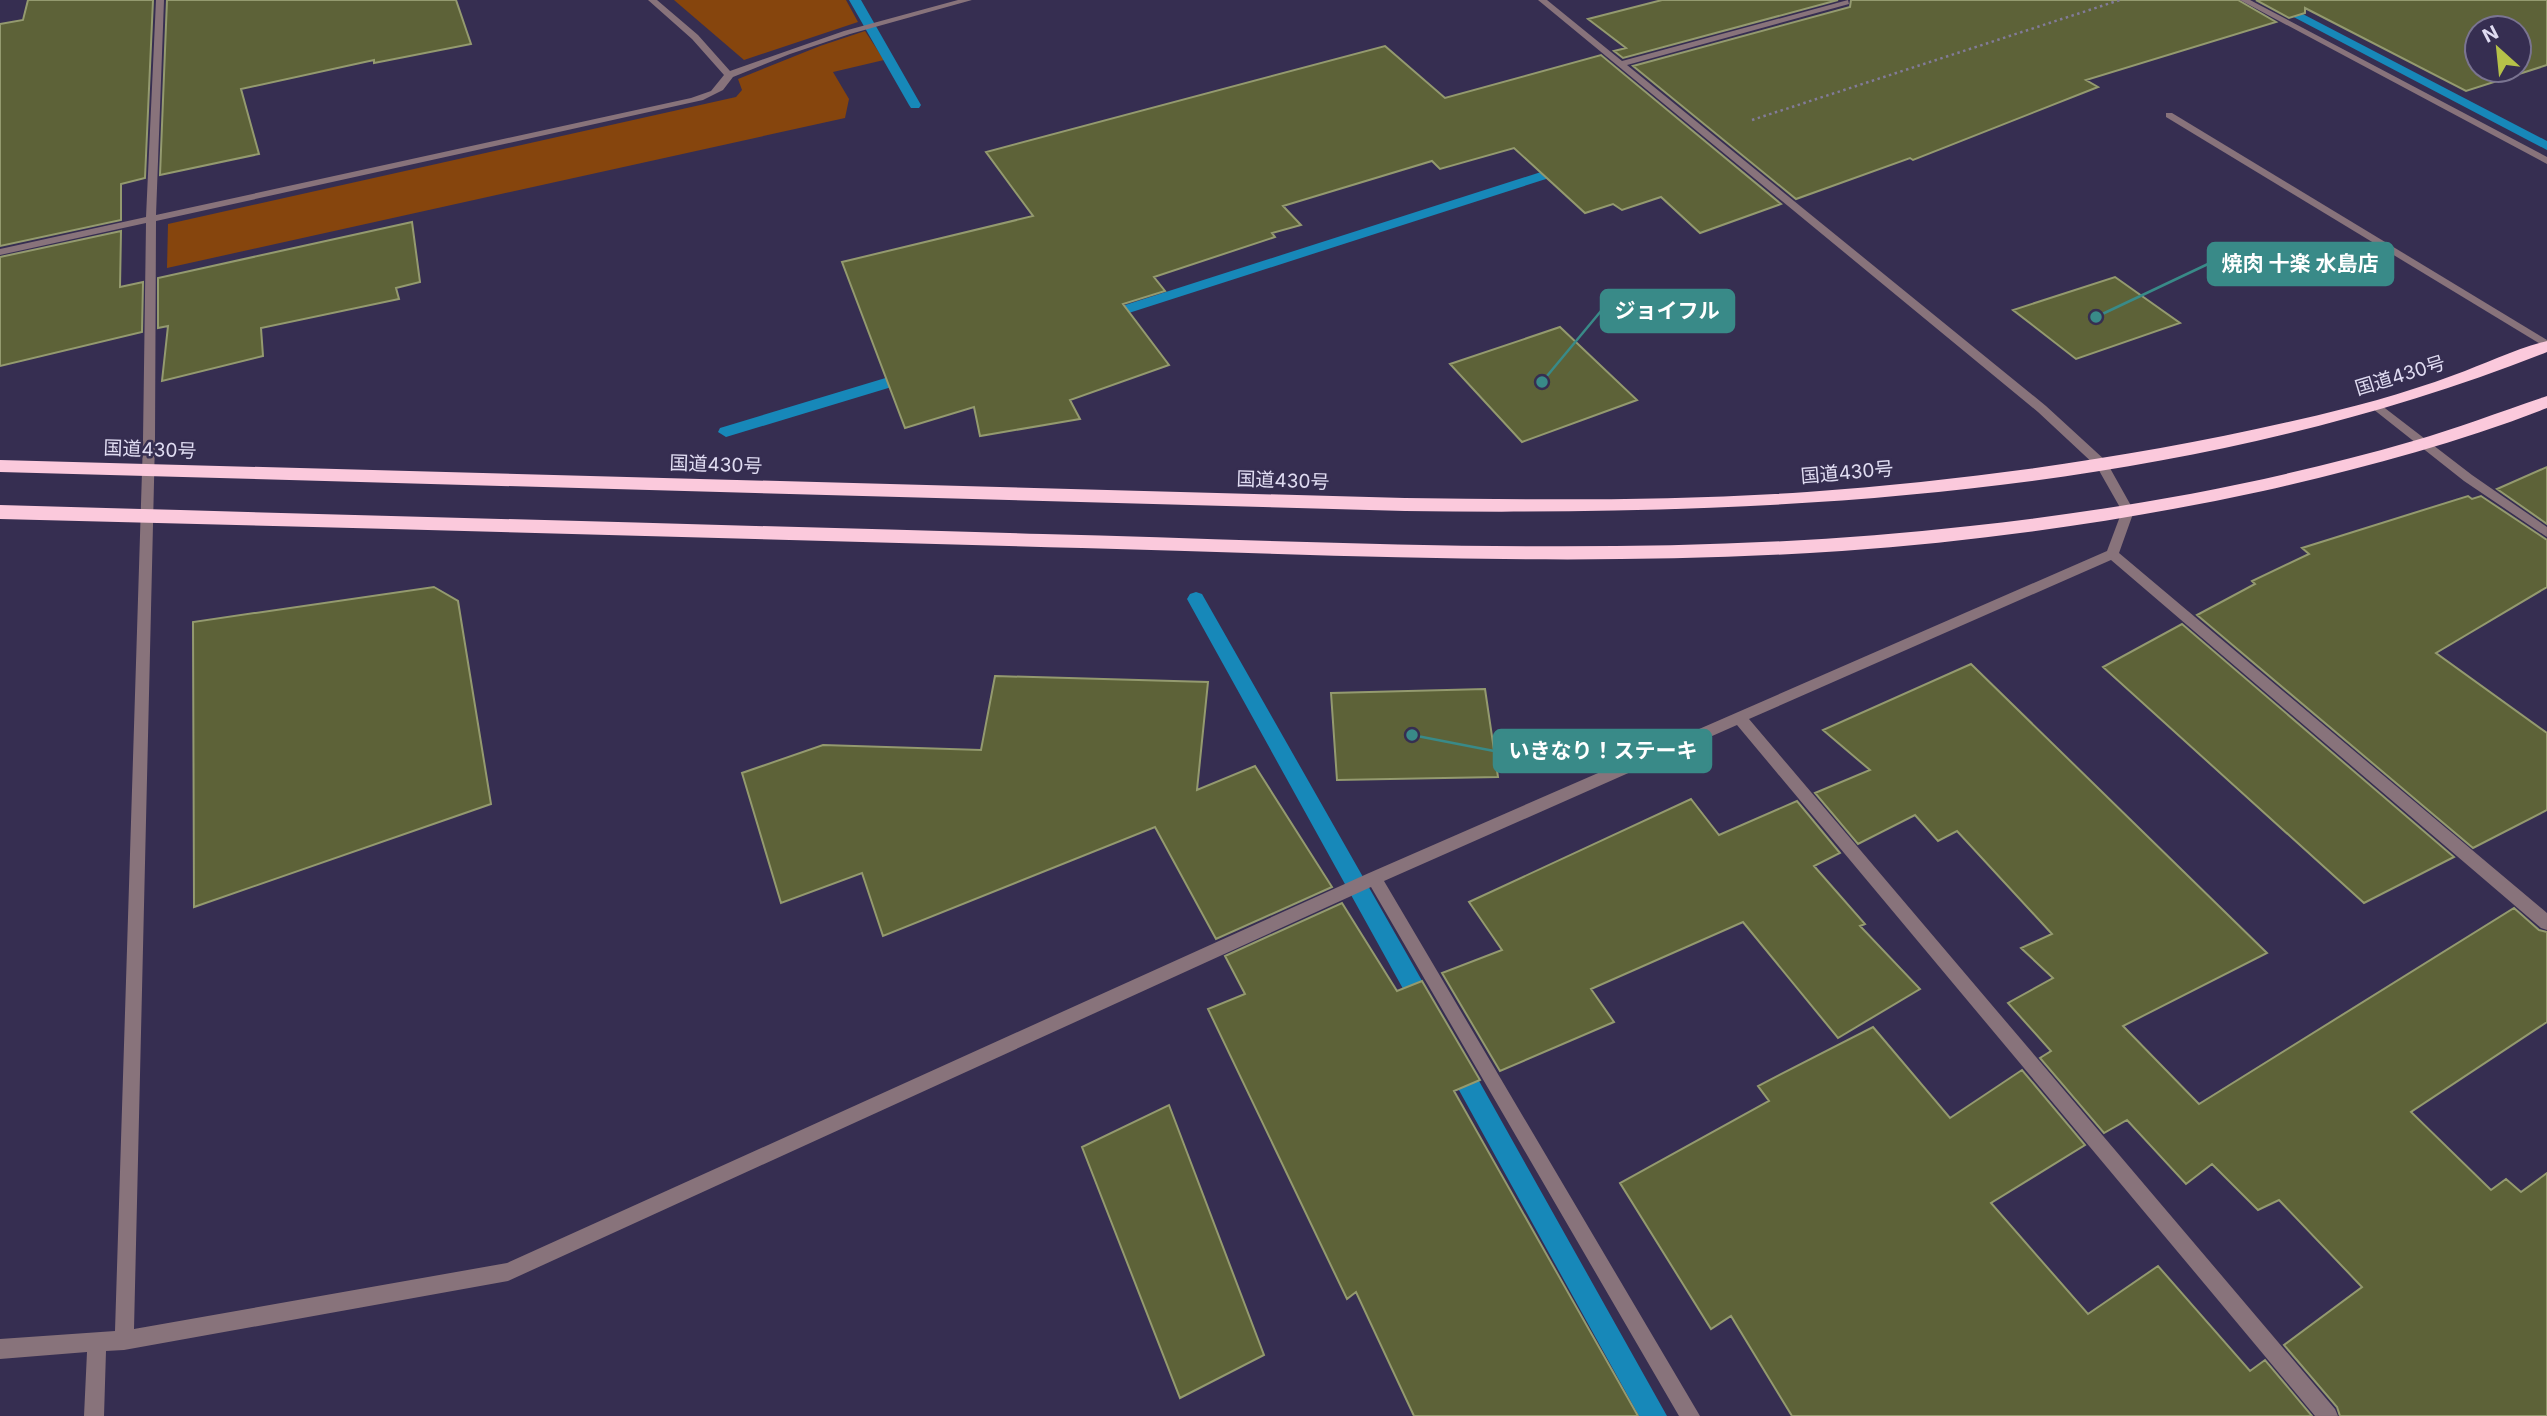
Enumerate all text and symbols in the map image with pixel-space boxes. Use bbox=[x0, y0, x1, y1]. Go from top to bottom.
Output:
north arrow bbox=[2463, 14, 2533, 84]
text: N bbox=[2479, 21, 2502, 48]
callout: 焼肉 十楽 水島店 bbox=[2208, 243, 2393, 285]
text: 焼肉 十楽 水島店 bbox=[2222, 251, 2378, 276]
callout: ジョイフル bbox=[1601, 290, 1734, 332]
text: ジョイフル bbox=[1615, 298, 1720, 323]
street label: 国道430号 bbox=[2352, 351, 2448, 400]
street label: 国道430号 bbox=[103, 436, 197, 463]
street label: 国道430号 bbox=[669, 451, 763, 478]
street label: 国道430号 bbox=[1800, 457, 1894, 488]
street label: 国道430号 bbox=[1236, 467, 1330, 494]
callout: いきなり！ステーキ bbox=[1494, 730, 1711, 772]
text: いきなり！ステーキ bbox=[1509, 738, 1698, 763]

